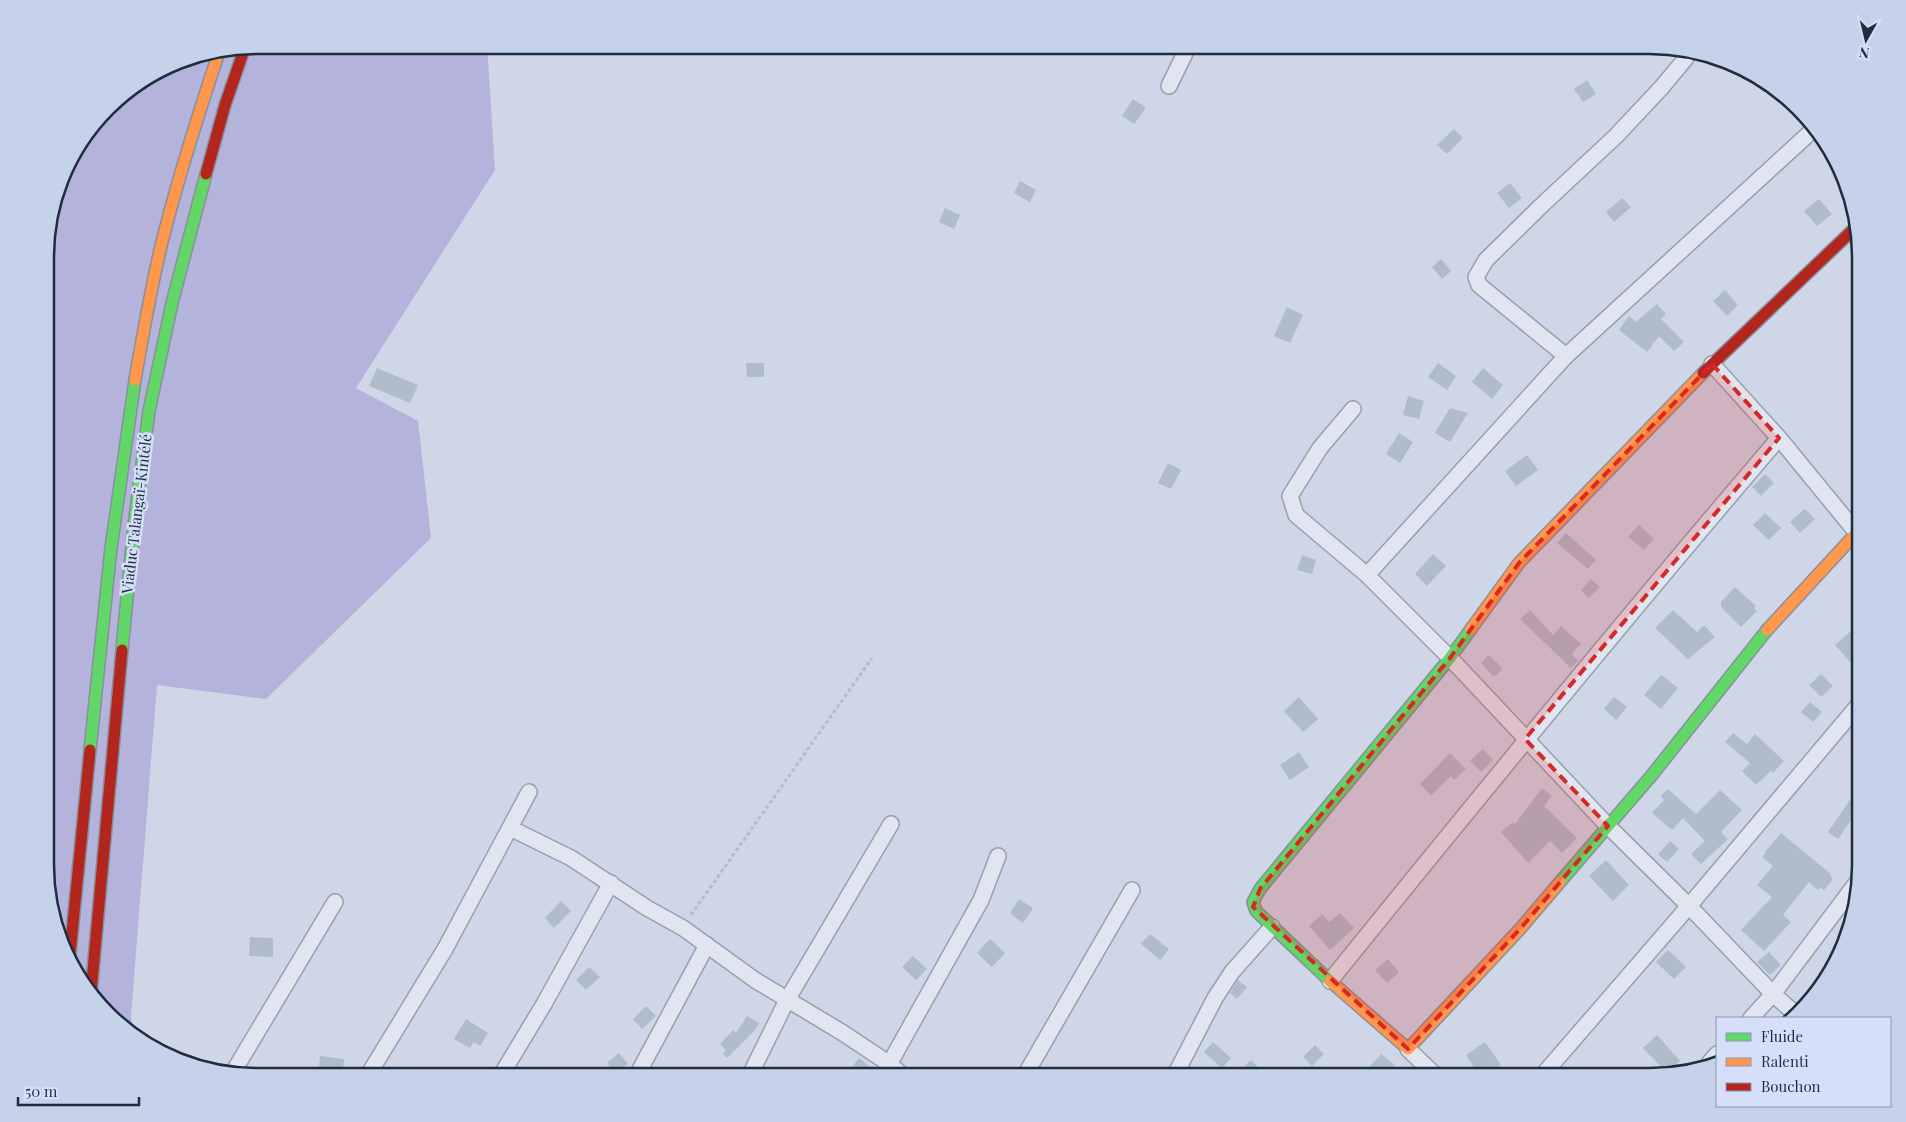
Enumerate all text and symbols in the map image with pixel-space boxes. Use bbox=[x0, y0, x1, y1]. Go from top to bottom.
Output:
north arrow bbox=[1841, 15, 1891, 65]
text: N bbox=[1858, 43, 1870, 63]
street label: Viaduc Talangaï-Kintélé bbox=[116, 433, 156, 596]
legend bbox=[1716, 1017, 1891, 1107]
text: Fluide bbox=[1761, 1026, 1803, 1046]
text: Ralenti bbox=[1761, 1051, 1809, 1071]
scale bar bbox=[18, 1074, 139, 1106]
text: Bouchon bbox=[1761, 1076, 1821, 1096]
text: 50 m bbox=[25, 1081, 58, 1101]

